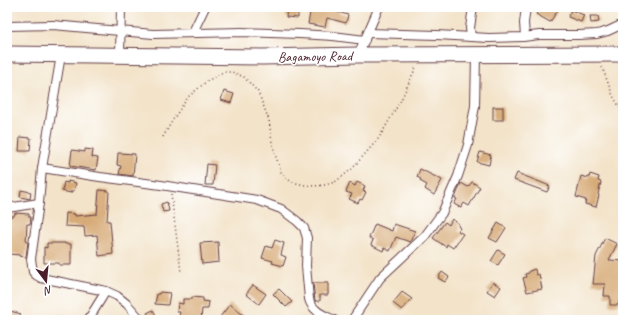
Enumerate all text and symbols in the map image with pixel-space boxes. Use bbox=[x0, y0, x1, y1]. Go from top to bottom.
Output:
street label: Bagamoyo Road bbox=[278, 47, 355, 66]
north arrow bbox=[26, 261, 66, 301]
text: N bbox=[41, 283, 54, 299]

